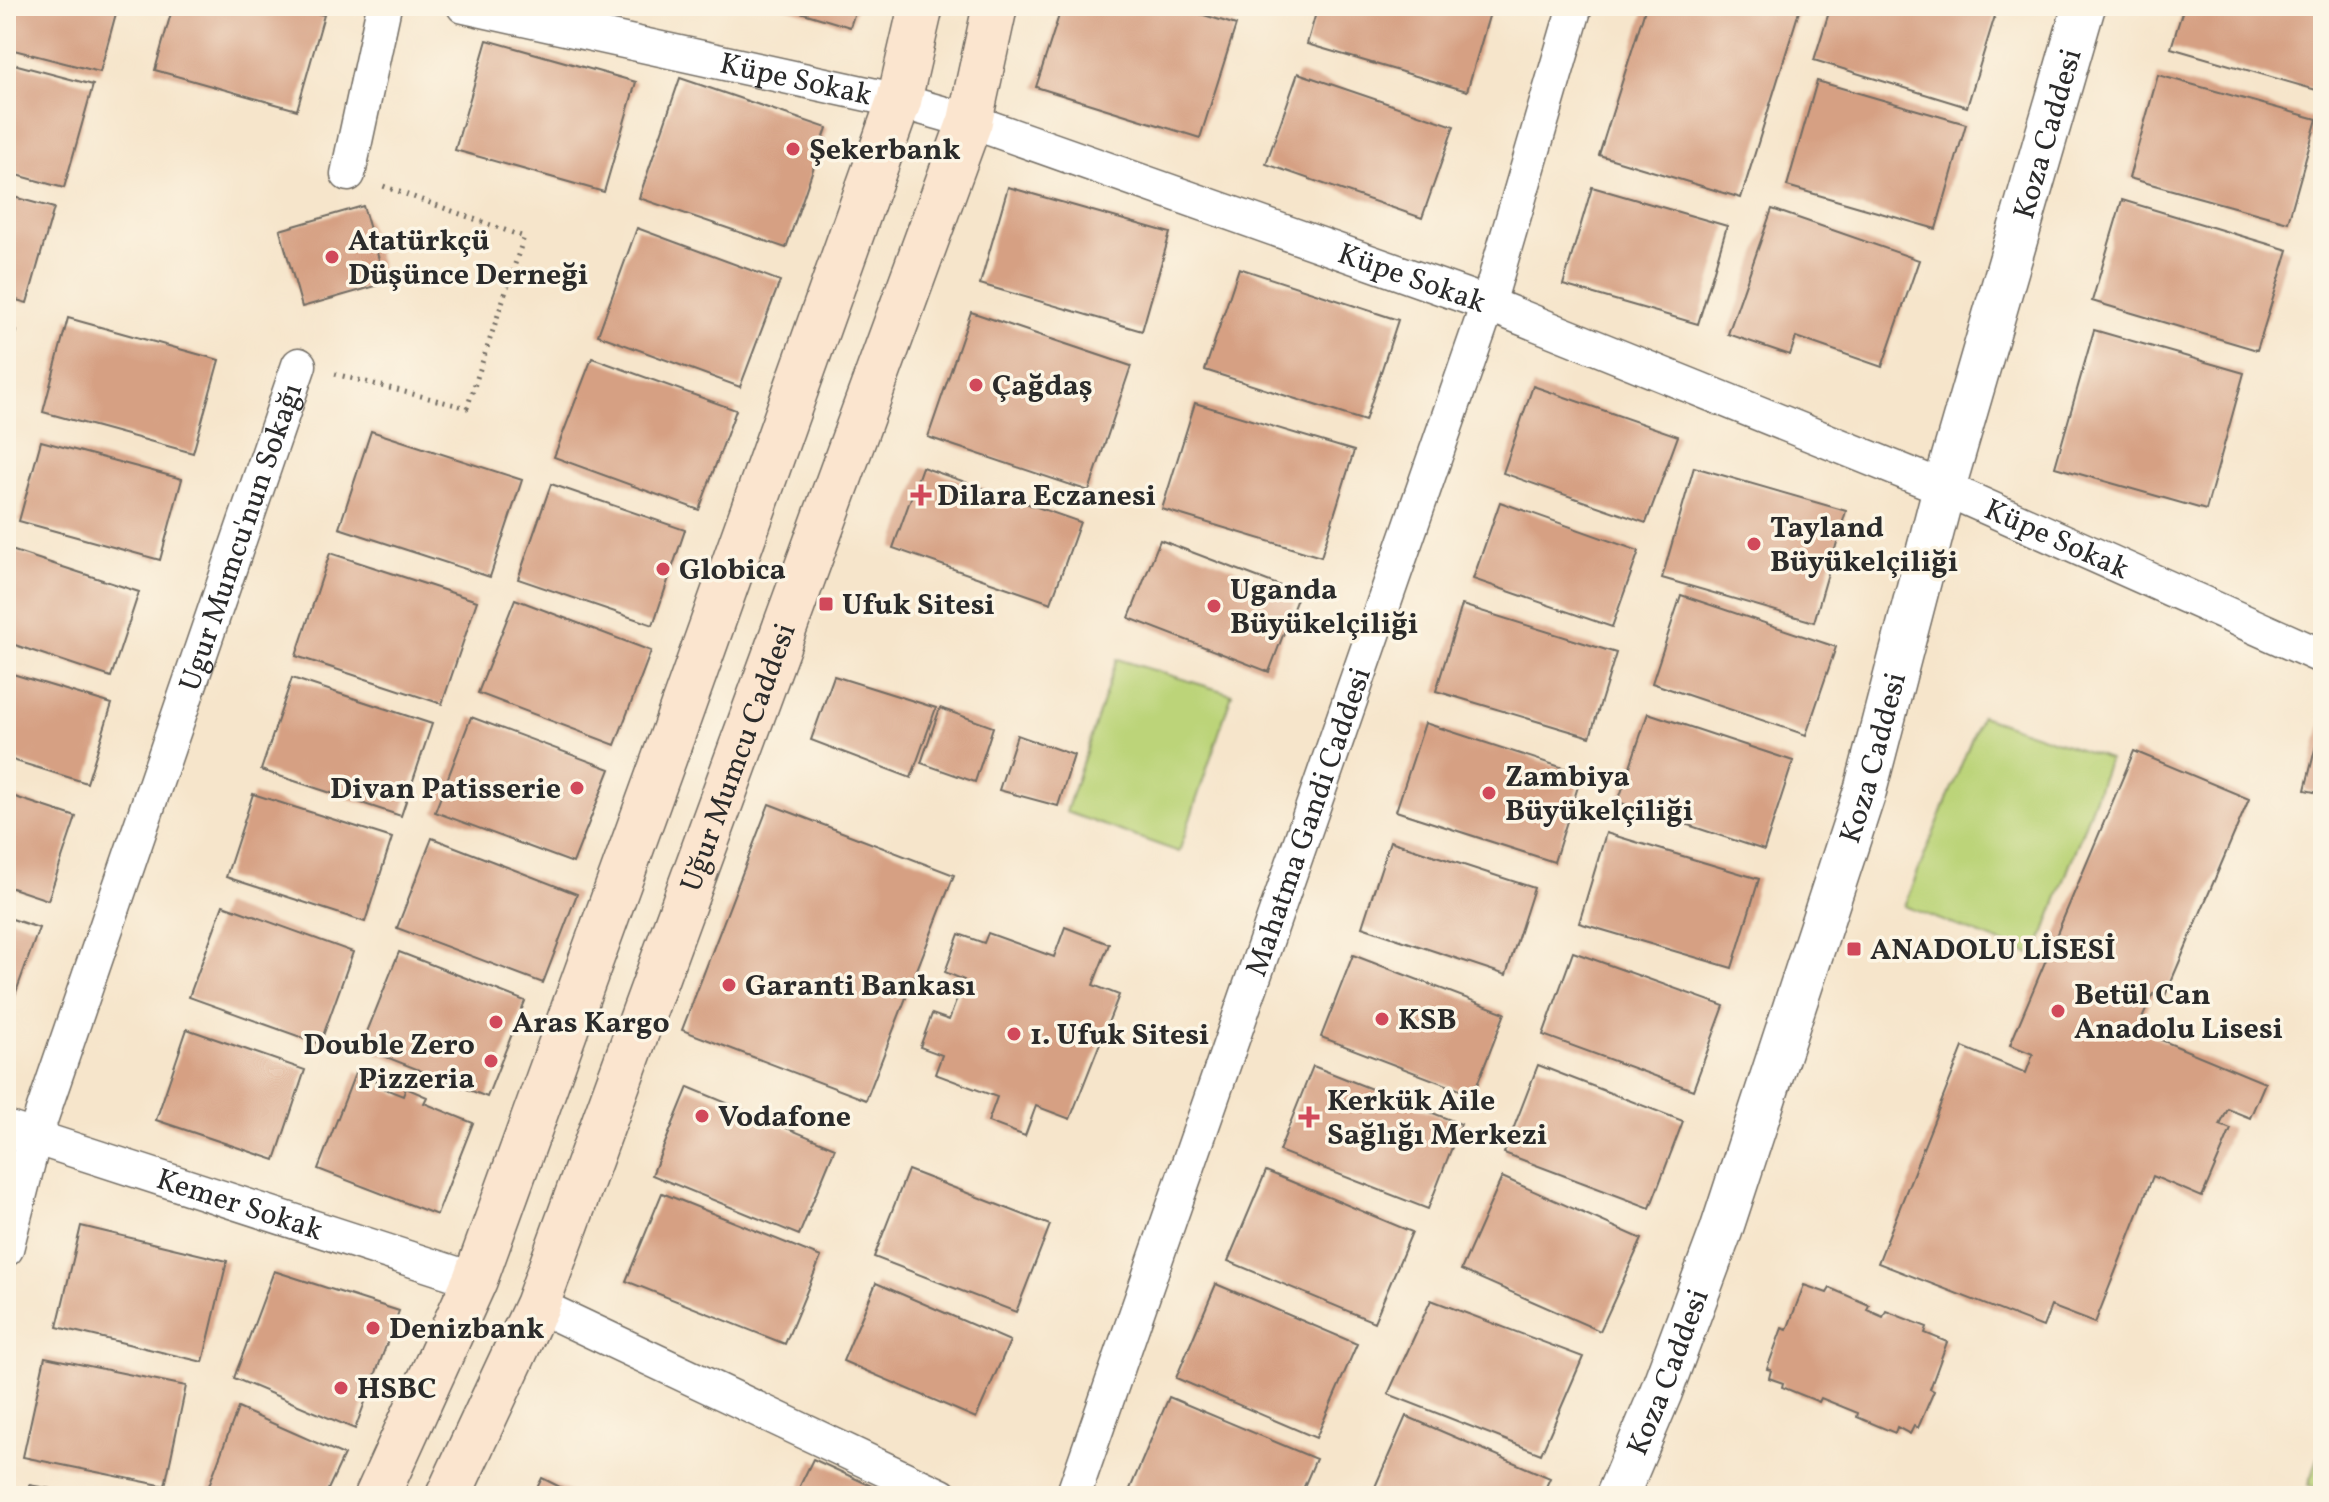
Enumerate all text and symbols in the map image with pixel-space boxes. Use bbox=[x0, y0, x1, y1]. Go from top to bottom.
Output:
street label: Küpe Sokak bbox=[716, 43, 876, 118]
street label: Koza Caddesi bbox=[2004, 44, 2094, 224]
place label: Şekerbank bbox=[809, 130, 961, 172]
marker: Şekerbank bbox=[784, 140, 802, 158]
place label: Atatürkçü Düşünce Derneği bbox=[348, 221, 588, 297]
street label: Küpe Sokak bbox=[1332, 234, 1491, 325]
marker: Atatürkçü Düşünce Derneği bbox=[323, 248, 341, 266]
place label: Çağdaş bbox=[992, 366, 1093, 408]
marker: Çağdaş bbox=[967, 376, 985, 394]
street label: Ugur Mumcu'nun Sokağı bbox=[170, 378, 314, 697]
place label: Dilara Eczanesi bbox=[937, 476, 1156, 518]
marker: Dilara Eczanesi bbox=[912, 486, 930, 504]
street label: Küpe Sokak bbox=[1977, 490, 2135, 591]
place label: Tayland Büyükelçiliği bbox=[1770, 508, 1958, 584]
marker: Tayland Büyükelçiliği bbox=[1745, 535, 1763, 553]
place label: Globica bbox=[679, 550, 786, 592]
marker: Globica bbox=[654, 560, 672, 578]
place label: Uganda Büyükelçiliği bbox=[1230, 570, 1418, 646]
place label: Ufuk Sitesi bbox=[842, 585, 995, 627]
marker: Ufuk Sitesi bbox=[817, 595, 835, 613]
marker: Uganda Büyükelçiliği bbox=[1205, 597, 1223, 615]
street label: Uğur Mumcu Caddesi bbox=[671, 618, 807, 898]
street label: Mahatma Gandi Caddesi bbox=[1236, 662, 1383, 983]
street label: Koza Caddesi bbox=[1830, 668, 1918, 849]
place label: Zambiya Büyükelçiliği bbox=[1505, 757, 1693, 833]
place label: Divan Patisserie bbox=[330, 769, 561, 811]
marker: Divan Patisserie bbox=[568, 779, 586, 797]
marker: Zambiya Büyükelçiliği bbox=[1480, 784, 1498, 802]
place label: ANADOLU LİSESİ bbox=[1870, 930, 2116, 972]
marker: ANADOLU LİSESİ bbox=[1845, 940, 1863, 958]
place label: Garanti Bankası bbox=[745, 966, 976, 1008]
place label: Betül Can Anadolu Lisesi bbox=[2074, 975, 2283, 1051]
marker: Garanti Bankası bbox=[720, 976, 738, 994]
place label: KSB bbox=[1398, 1000, 1457, 1042]
marker: Betül Can Anadolu Lisesi bbox=[2049, 1002, 2067, 1020]
place label: Aras Kargo bbox=[512, 1003, 670, 1045]
marker: KSB bbox=[1373, 1010, 1391, 1028]
marker: Aras Kargo bbox=[487, 1013, 505, 1031]
place label: 1. Ufuk Sitesi bbox=[1030, 1015, 1209, 1057]
place label: Double Zero Pizzeria bbox=[303, 1025, 475, 1101]
marker: 1. Ufuk Sitesi bbox=[1005, 1025, 1023, 1043]
marker: Double Zero Pizzeria bbox=[482, 1052, 500, 1070]
place label: Kerkük Aile Sağlığı Merkezi bbox=[1327, 1081, 1547, 1157]
place label: Vodafone bbox=[718, 1097, 851, 1139]
marker: Kerkük Aile Sağlığı Merkezi bbox=[1298, 1106, 1320, 1128]
marker: Vodafone bbox=[693, 1107, 711, 1125]
street label: Kemer Sokak bbox=[151, 1159, 328, 1252]
street label: Koza Caddesi bbox=[1618, 1283, 1721, 1462]
place label: Denizbank bbox=[389, 1309, 544, 1351]
marker: Denizbank bbox=[364, 1319, 382, 1337]
place label: HSBC bbox=[357, 1369, 437, 1411]
marker: HSBC bbox=[332, 1379, 350, 1397]

